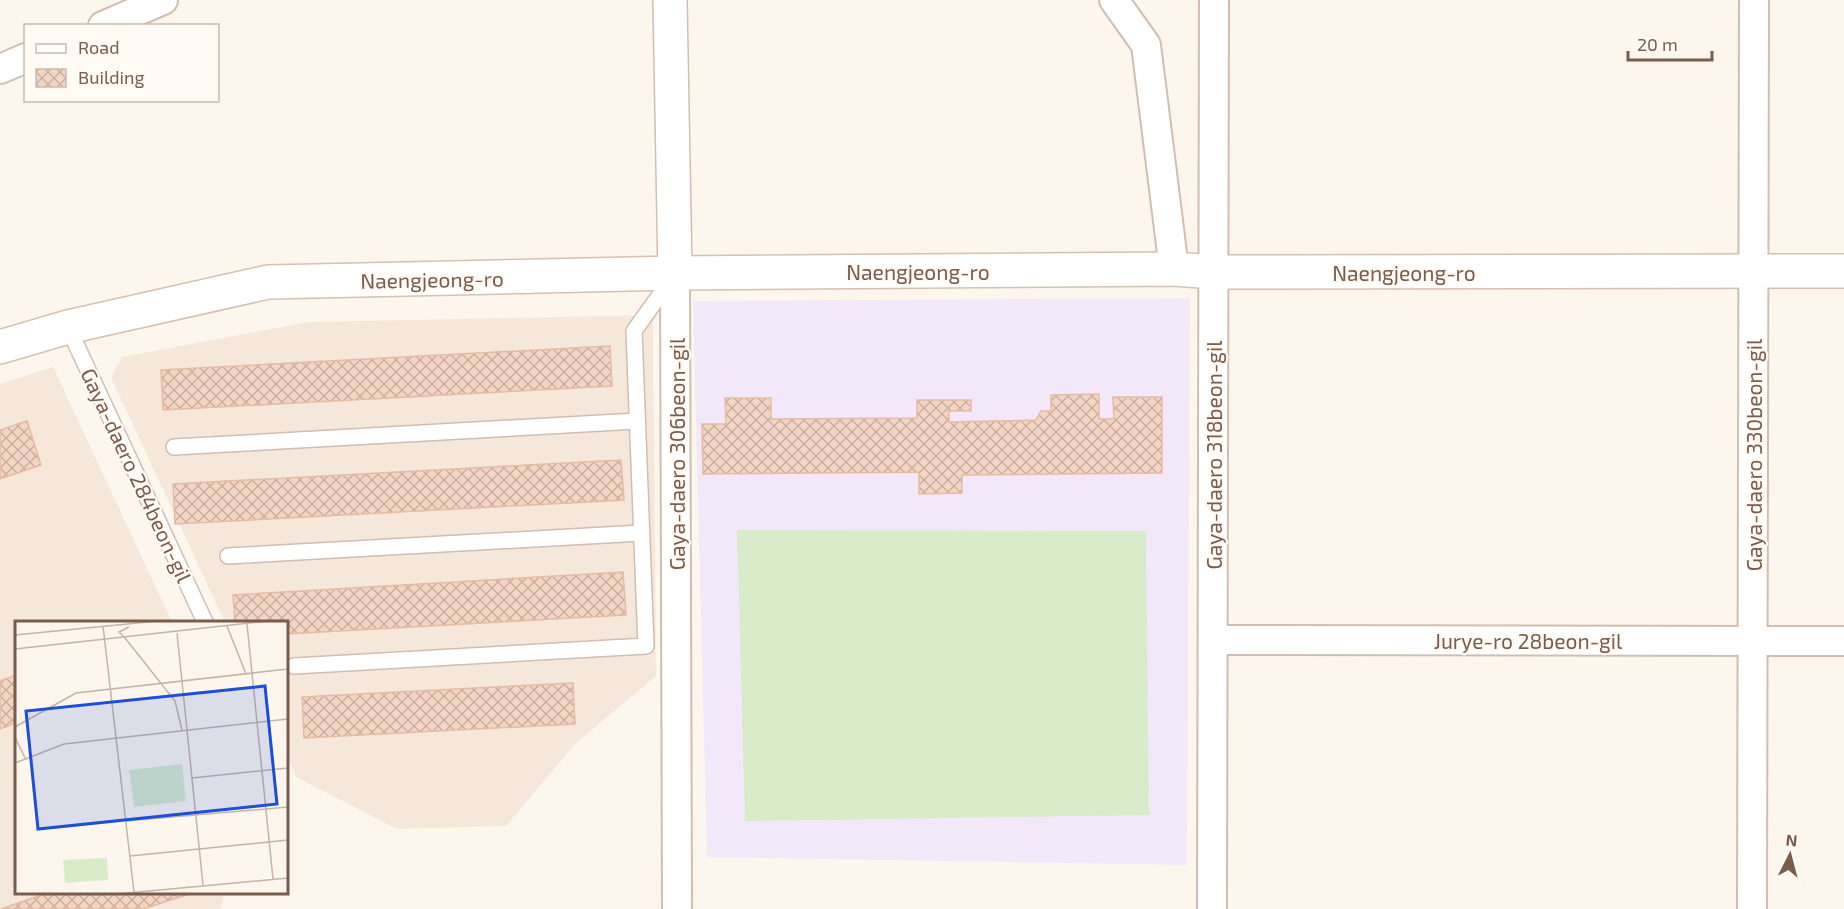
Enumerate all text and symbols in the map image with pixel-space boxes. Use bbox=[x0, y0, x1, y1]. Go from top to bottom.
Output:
legend bbox=[24, 24, 219, 102]
scale bar bbox=[1628, 24, 1712, 62]
text: 20 m bbox=[1637, 33, 1678, 55]
text: Road bbox=[78, 36, 119, 58]
text: Building bbox=[78, 66, 145, 88]
street label: Naengjeong-ro bbox=[846, 259, 990, 285]
street label: Naengjeong-ro bbox=[1332, 260, 1476, 286]
street label: Naengjeong-ro bbox=[360, 265, 504, 294]
street label: Gaya-daero 306beon-gil bbox=[664, 337, 689, 570]
street label: Gaya-daero 330beon-gil bbox=[1741, 338, 1766, 571]
street label: Gaya-daero 318beon-gil bbox=[1201, 340, 1226, 570]
street label: Gaya-daero 284beon-gil bbox=[76, 364, 198, 587]
inset map bbox=[15, 621, 288, 894]
street label: Jurye-ro 28beon-gil bbox=[1434, 628, 1623, 653]
north arrow bbox=[1760, 825, 1820, 885]
text: N bbox=[1785, 830, 1798, 850]

